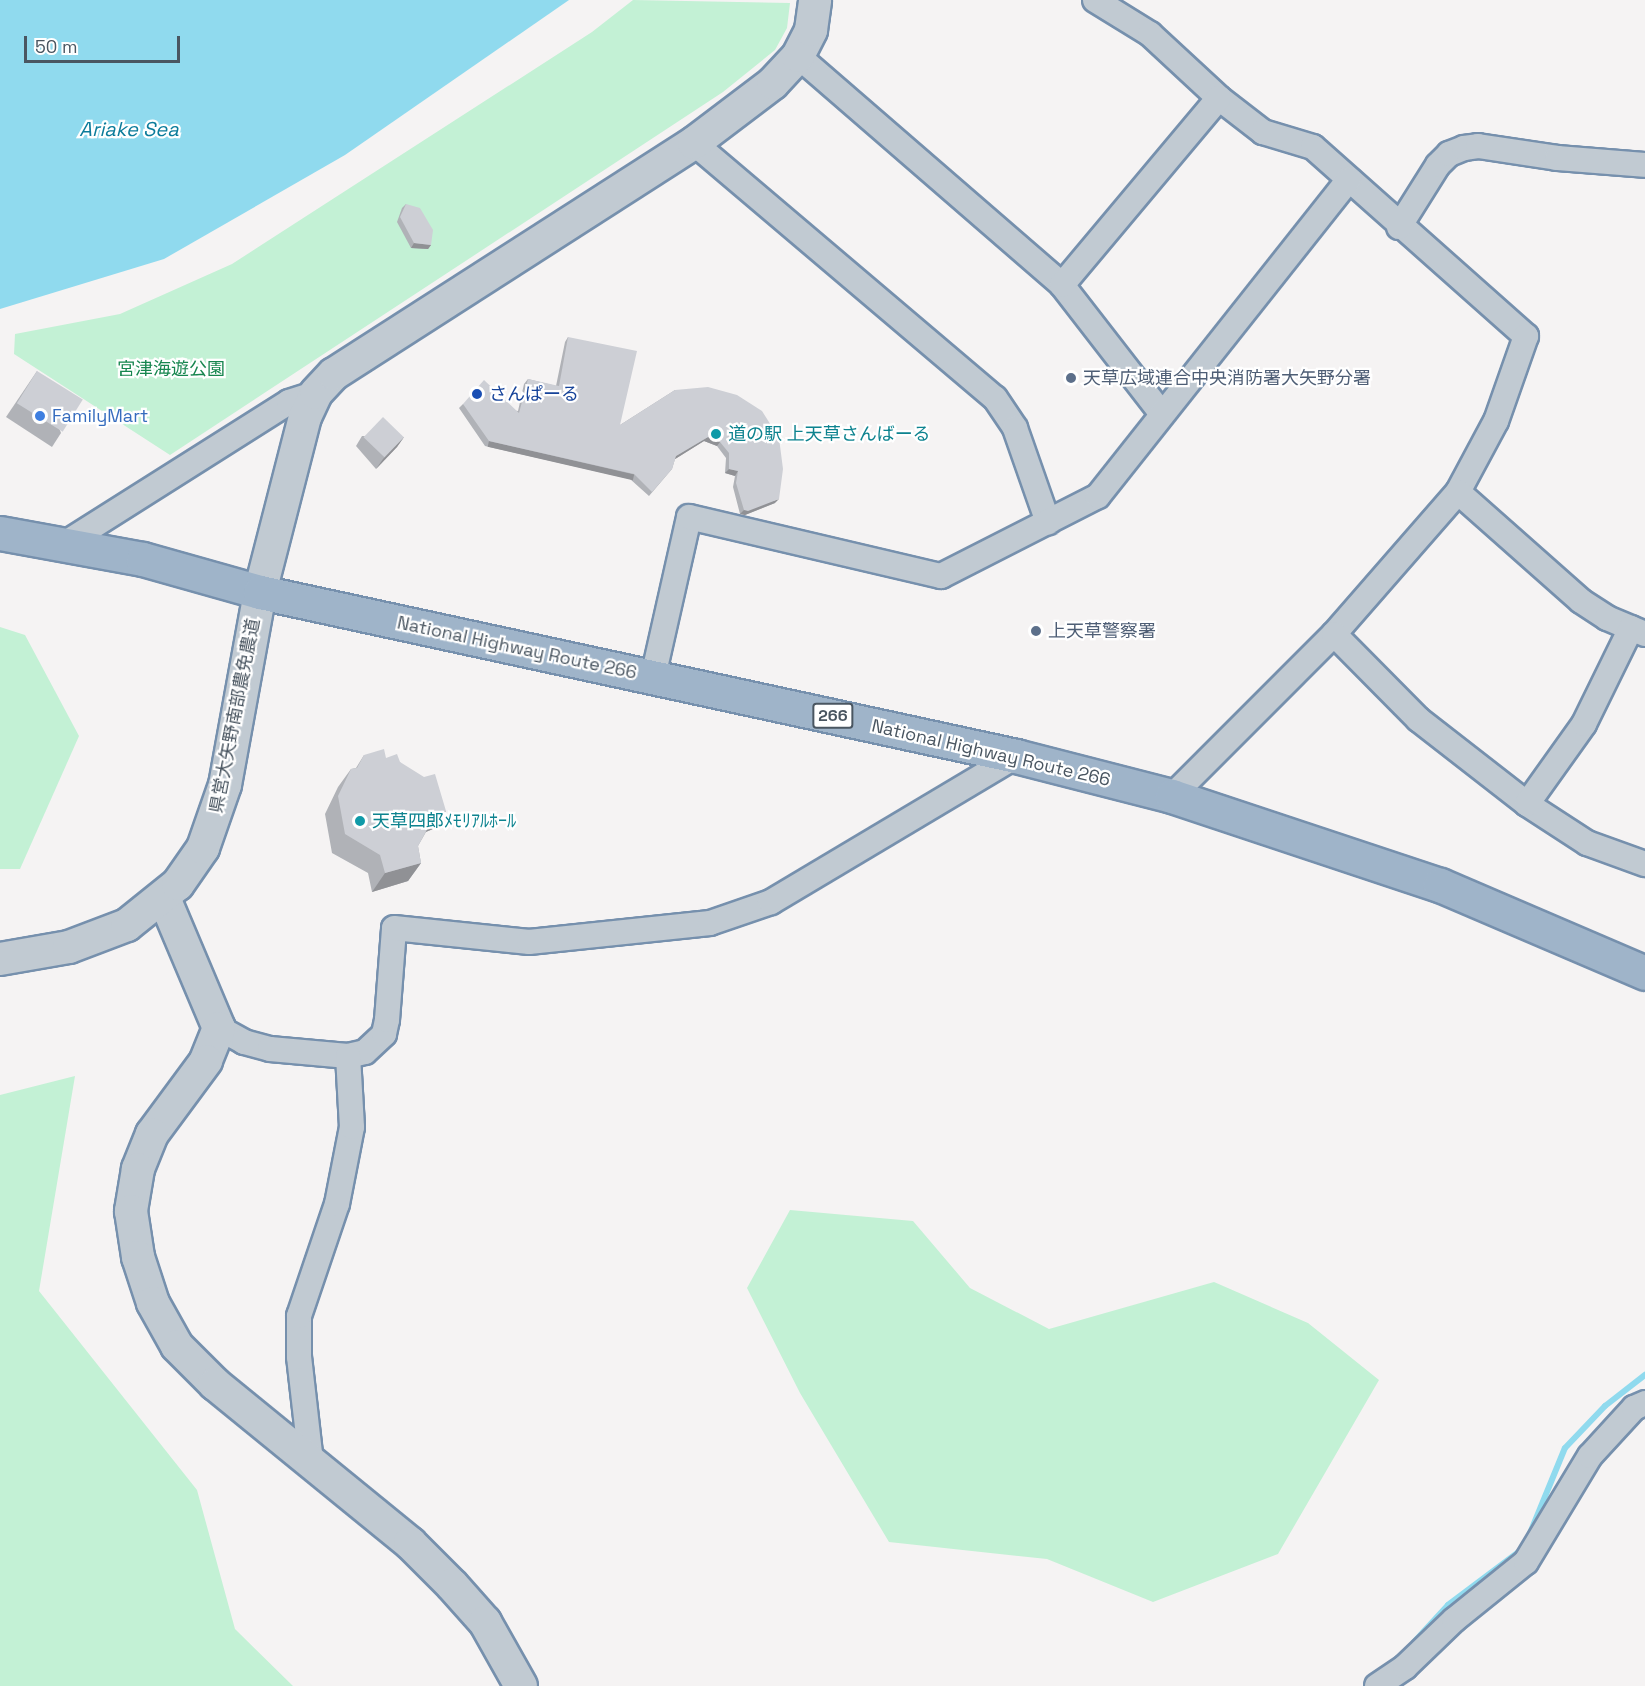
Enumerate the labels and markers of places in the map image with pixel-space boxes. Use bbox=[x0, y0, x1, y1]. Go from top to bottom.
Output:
place label: 天草広域連合中央消防署大矢野分署 bbox=[1083, 367, 1371, 389]
marker: 天草広域連合中央消防署大矢野分署 bbox=[1064, 371, 1078, 385]
place label: さんぱーる bbox=[489, 383, 579, 405]
marker: さんぱーる bbox=[470, 387, 484, 401]
place label: FamilyMart bbox=[52, 405, 148, 427]
marker: FamilyMart bbox=[33, 409, 47, 423]
place label: 道の駅 上天草さんばーる bbox=[728, 423, 931, 445]
marker: 道の駅 上天草さんばーる bbox=[709, 427, 723, 441]
place label: 上天草警察署 bbox=[1048, 620, 1156, 642]
marker: 上天草警察署 bbox=[1029, 624, 1043, 638]
place label: 天草四郎ﾒﾓﾘｱﾙﾎｰﾙ bbox=[372, 810, 516, 832]
marker: 天草四郎ﾒﾓﾘｱﾙﾎｰﾙ bbox=[353, 814, 367, 828]

